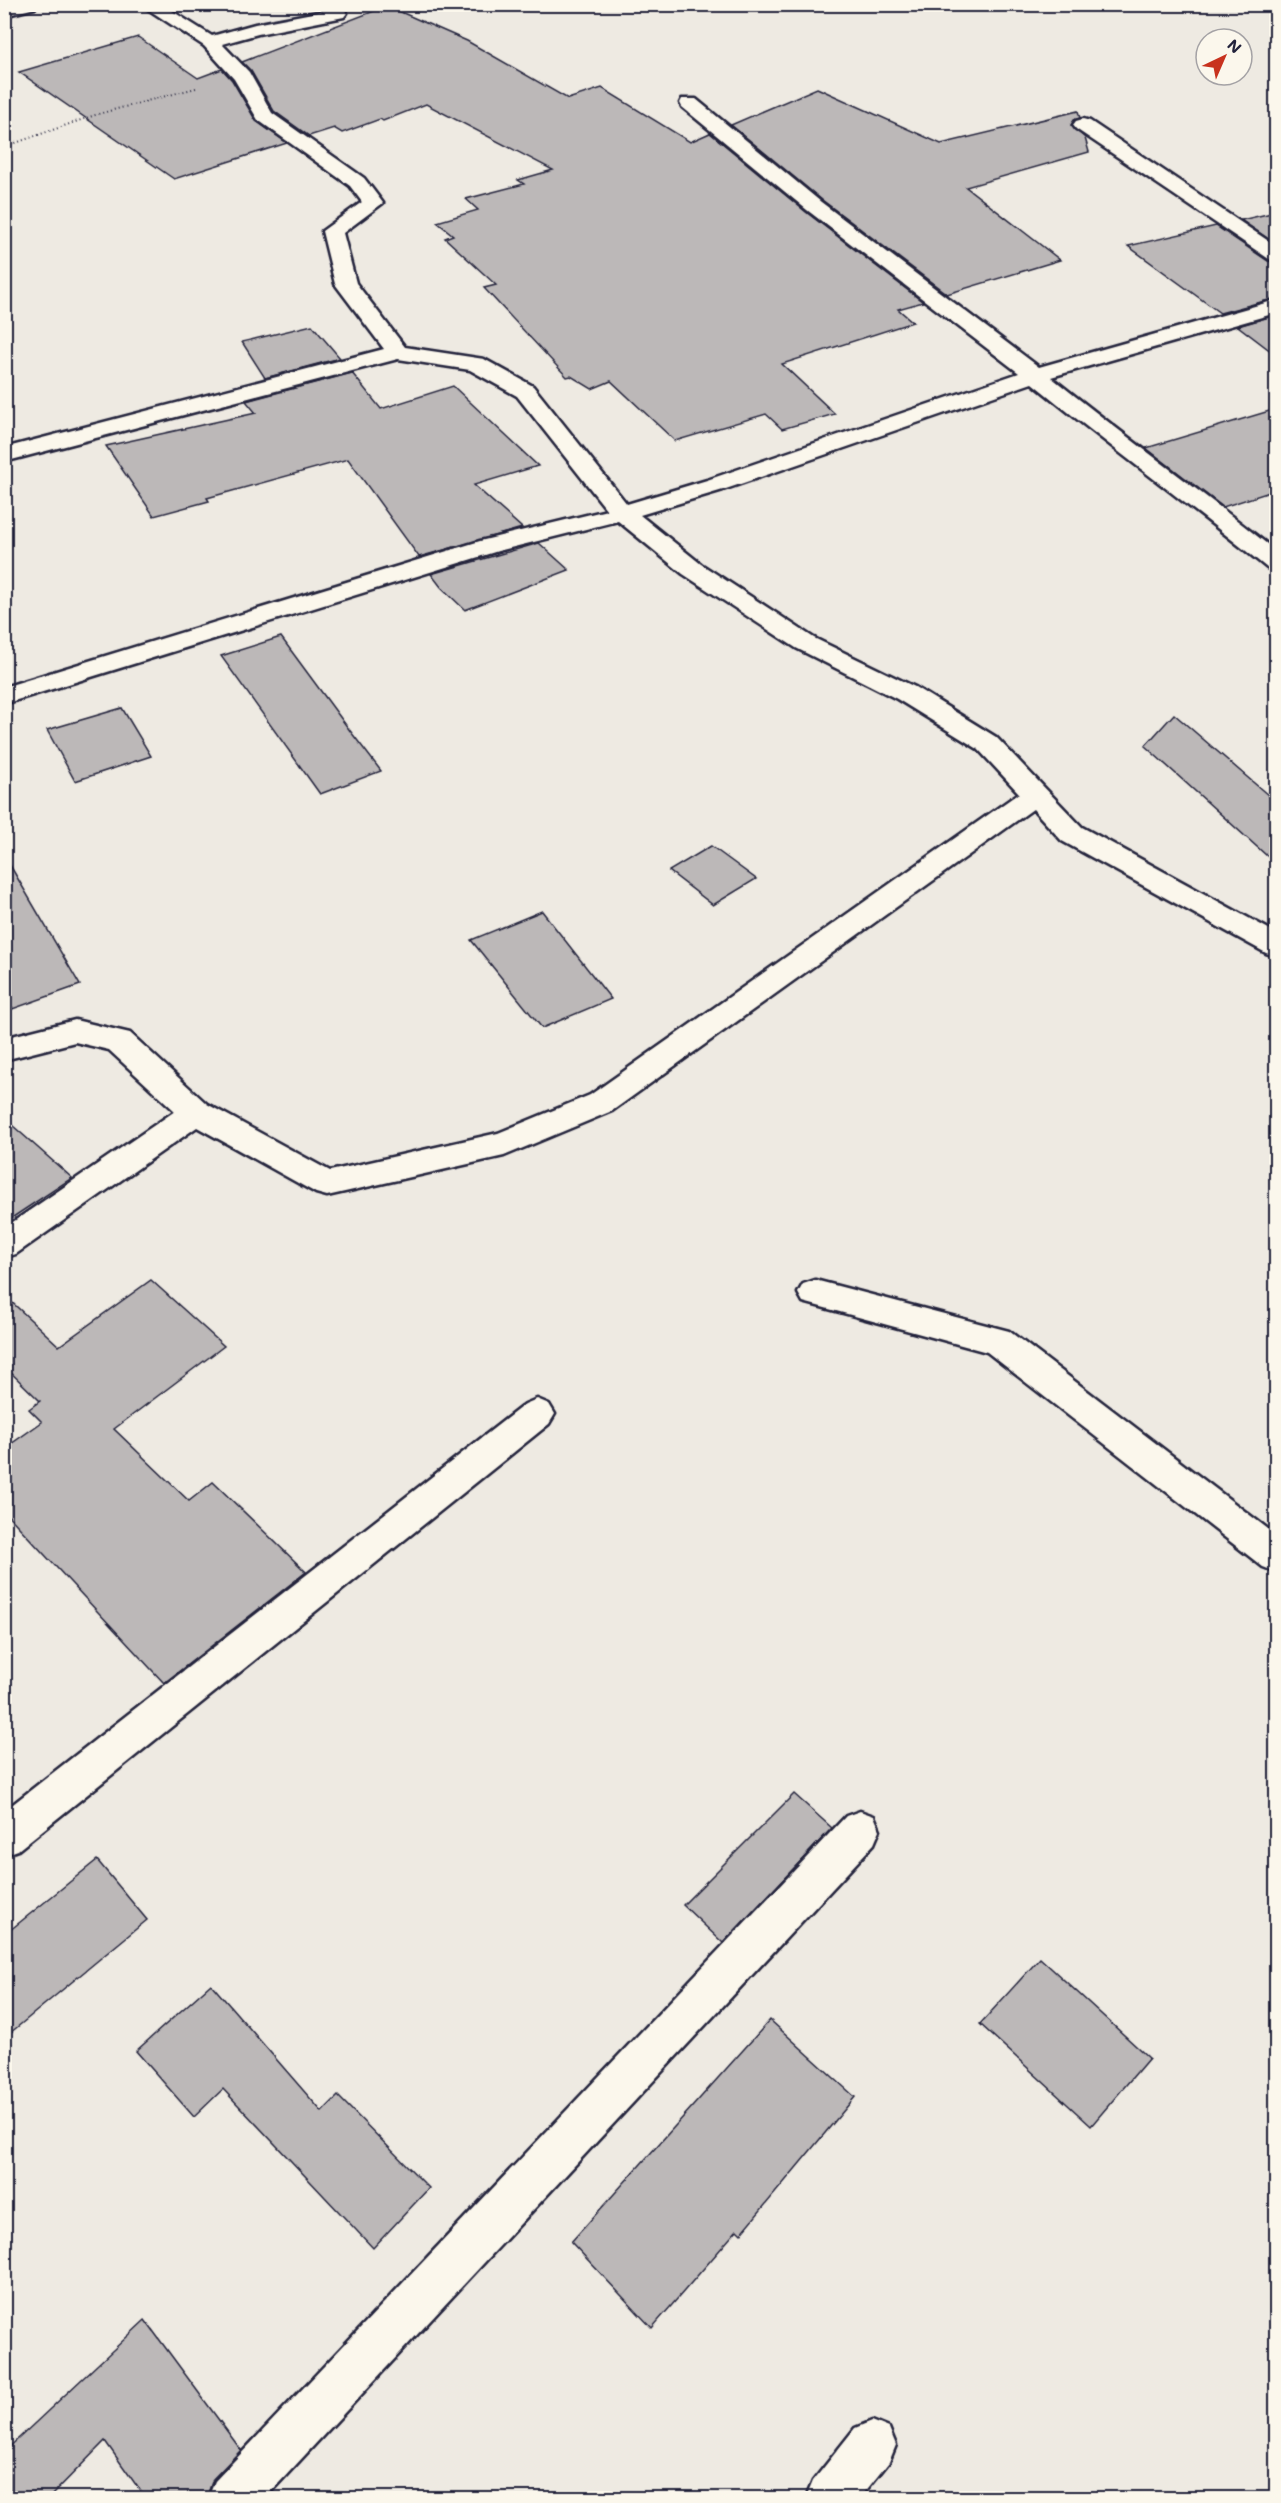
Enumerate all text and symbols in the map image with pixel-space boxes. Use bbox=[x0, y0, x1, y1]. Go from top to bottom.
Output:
north arrow bbox=[1194, 27, 1254, 87]
text: N bbox=[1223, 34, 1246, 58]

